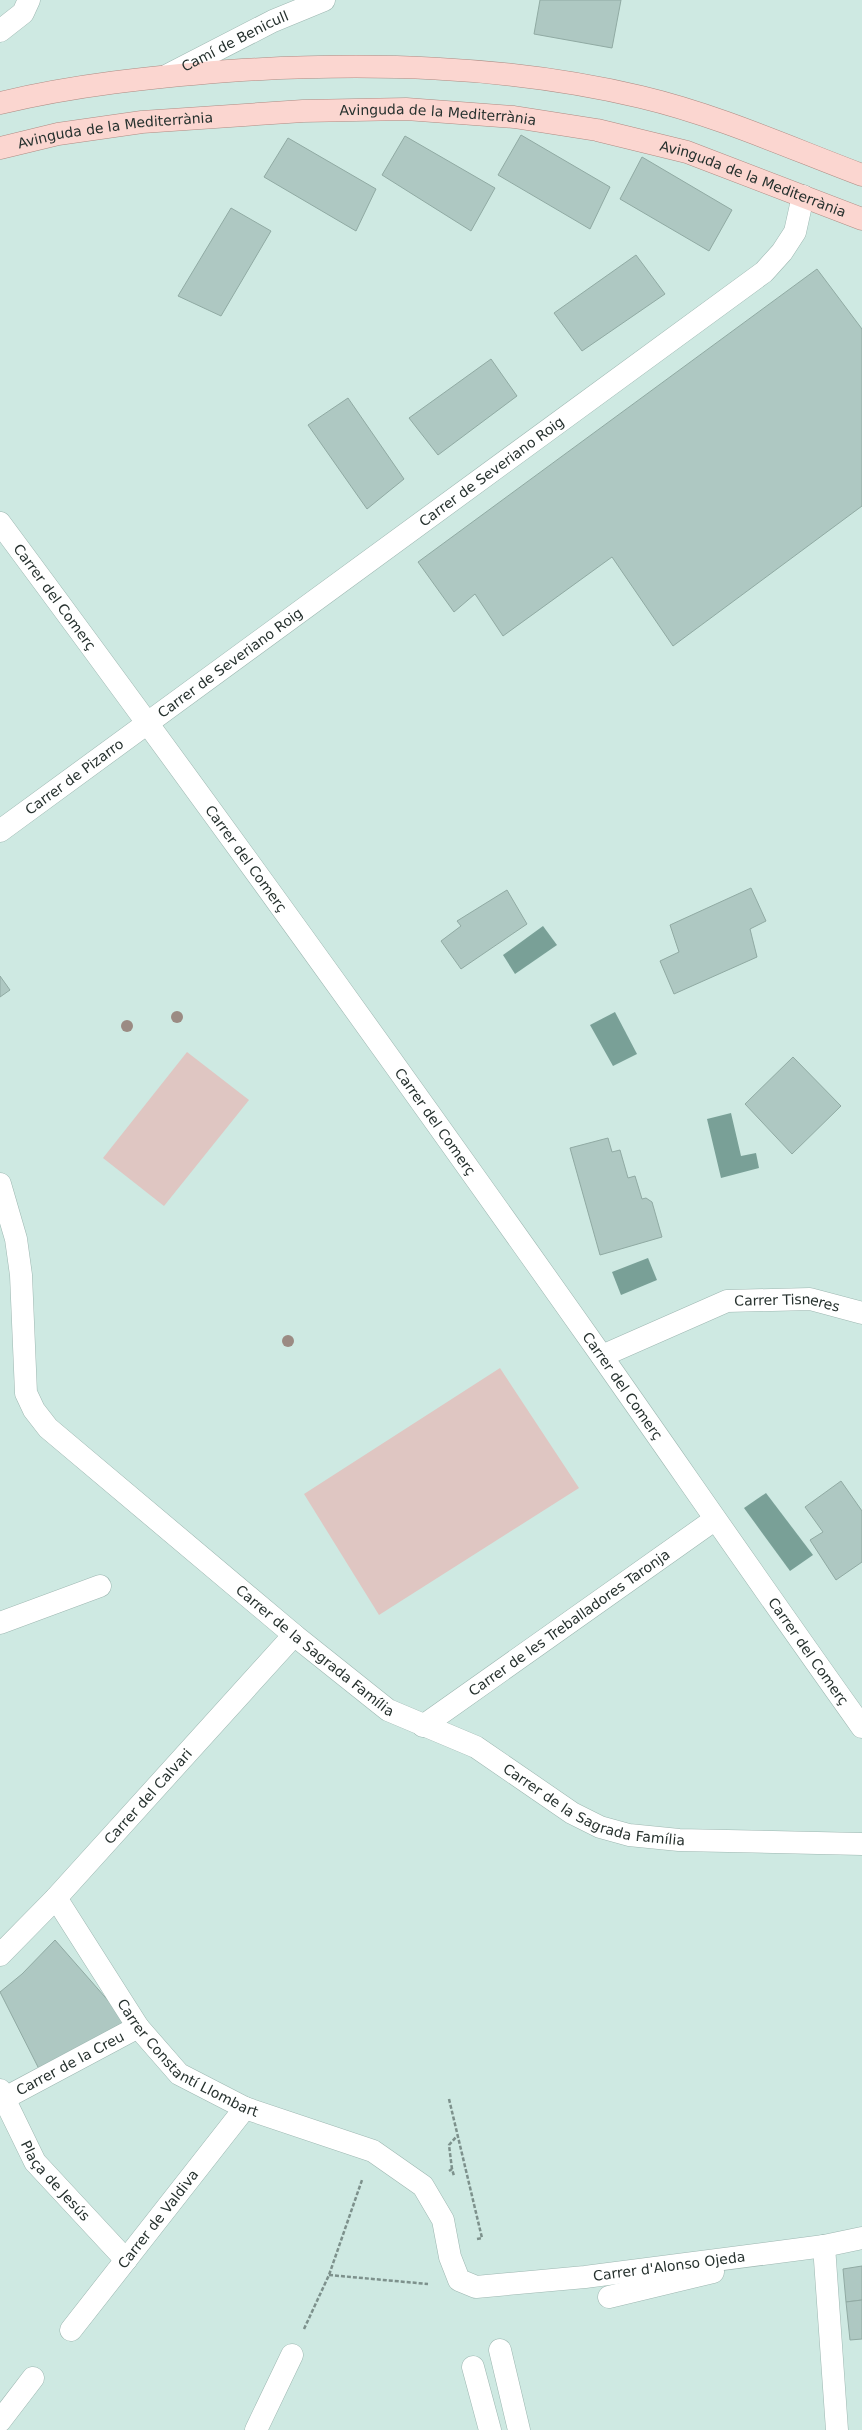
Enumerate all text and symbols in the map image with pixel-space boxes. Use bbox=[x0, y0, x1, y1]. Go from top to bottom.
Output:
street label: Camí de Benicull bbox=[179, 8, 291, 75]
street label: Avinguda de la Mediterrània bbox=[339, 101, 537, 128]
street label: Avinguda de la Mediterrània bbox=[16, 109, 214, 151]
street label: Avinguda de la Mediterrània bbox=[658, 138, 848, 220]
street label: Carrer de Severiano Roig bbox=[416, 413, 567, 530]
street label: Carrer del Comerç bbox=[10, 541, 99, 653]
street label: Carrer de Severiano Roig bbox=[155, 605, 305, 721]
street label: Carrer de Pizarro bbox=[22, 735, 126, 818]
street label: Carrer del Comerç bbox=[202, 802, 290, 915]
street label: Carrer del Comerç bbox=[392, 1065, 479, 1178]
street label: Carrer Tisneres bbox=[734, 1291, 842, 1315]
street label: Carrer del Comerç bbox=[579, 1329, 666, 1443]
street label: Carrer de les Treballadores Taronja bbox=[466, 1546, 673, 1699]
street label: Carrer de la Sagrada Família bbox=[233, 1582, 396, 1719]
street label: Carrer del Comerç bbox=[765, 1594, 852, 1708]
street label: Carrer del Calvari bbox=[101, 1745, 195, 1847]
street label: Carrer de la Sagrada Família bbox=[500, 1760, 685, 1848]
street label: Carrer Constantí Llombart bbox=[114, 1996, 261, 2120]
street label: Carrer de la Creu bbox=[13, 2028, 127, 2098]
street label: Plaça de Jesús bbox=[18, 2138, 93, 2224]
street label: Carrer de Valdiva bbox=[114, 2167, 202, 2272]
street label: Carrer d'Alonso Ojeda bbox=[592, 2248, 746, 2284]

